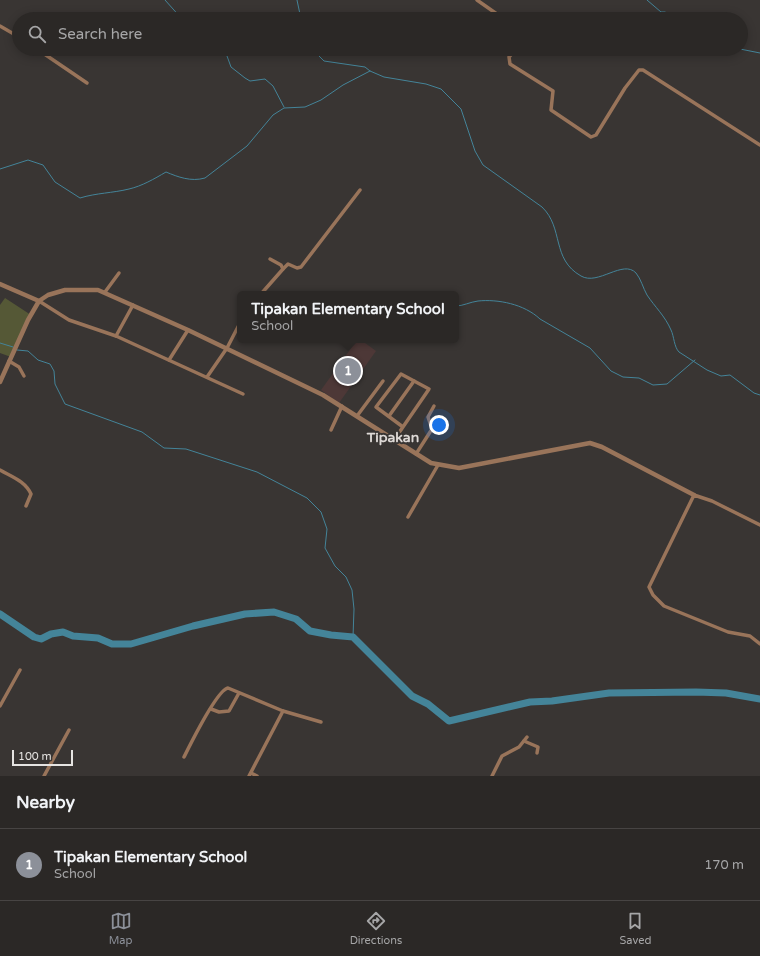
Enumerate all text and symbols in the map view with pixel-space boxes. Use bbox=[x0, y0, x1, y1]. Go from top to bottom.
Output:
search box bbox=[12, 12, 748, 56]
icon: search bbox=[26, 23, 48, 45]
text: Search here bbox=[58, 25, 142, 43]
popup bbox=[237, 291, 459, 343]
text: Tipakan Elementary School bbox=[251, 300, 445, 318]
text: School bbox=[251, 318, 293, 334]
pin: 1 bbox=[335, 356, 361, 386]
your location bbox=[429, 415, 449, 435]
district label: Tipakan bbox=[366, 429, 419, 446]
scale bar bbox=[12, 748, 73, 767]
text: 100 m bbox=[18, 750, 52, 763]
text: Nearby bbox=[16, 792, 75, 813]
text: Tipakan Elementary School bbox=[54, 848, 247, 866]
text: 1 bbox=[25, 857, 33, 873]
text: 170 m bbox=[704, 857, 744, 873]
text: School bbox=[54, 866, 96, 882]
tab: Map bbox=[109, 910, 132, 947]
tab: Directions bbox=[350, 910, 402, 947]
tab: Saved bbox=[620, 910, 651, 947]

